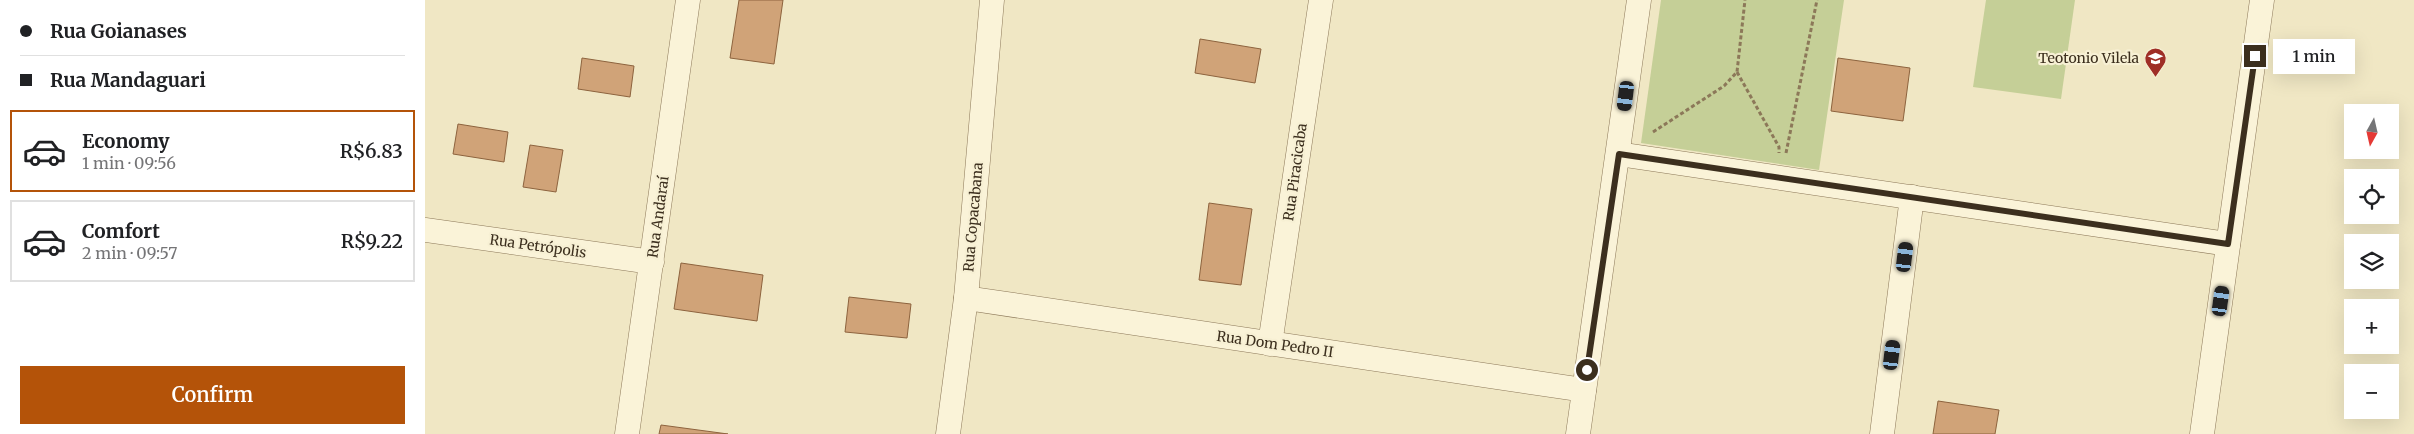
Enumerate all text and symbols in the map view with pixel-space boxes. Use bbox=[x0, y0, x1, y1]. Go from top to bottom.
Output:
text: Rua Goianases bbox=[50, 19, 187, 43]
callout: 1 min bbox=[2273, 38, 2355, 74]
route end bbox=[2244, 45, 2266, 67]
school or university icon: Teotonio Vilela bbox=[2143, 46, 2167, 77]
text: 1 min bbox=[2292, 46, 2336, 66]
place label: Teotonio Vilela bbox=[2038, 49, 2139, 67]
text: Rua Mandaguari bbox=[50, 68, 206, 92]
car bbox=[1616, 80, 1635, 112]
north arrow bbox=[2344, 104, 2399, 159]
map controls bbox=[2344, 104, 2399, 419]
street label: Rua Piracicaba bbox=[1279, 122, 1311, 222]
icon: car bbox=[22, 129, 67, 174]
text: Economy bbox=[82, 129, 170, 153]
text: R$6.83 bbox=[340, 139, 403, 163]
text: 1 min · 09:56 bbox=[82, 153, 176, 173]
street label: Rua Copacabana bbox=[959, 161, 987, 273]
button: locate bbox=[2344, 169, 2399, 224]
street label: Rua Andaraí bbox=[643, 174, 673, 259]
icon: car bbox=[22, 219, 67, 264]
text: Comfort bbox=[82, 219, 160, 243]
text: R$9.22 bbox=[341, 229, 403, 253]
street label: Rua Petrópolis bbox=[488, 230, 588, 262]
button: layers bbox=[2344, 234, 2399, 289]
car bbox=[1895, 241, 1914, 273]
text: 2 min · 09:57 bbox=[82, 243, 177, 263]
car bbox=[2211, 285, 2230, 317]
button: + bbox=[2344, 299, 2399, 354]
street label: Rua Dom Pedro II bbox=[1215, 327, 1335, 361]
car bbox=[1882, 339, 1901, 371]
route start bbox=[1576, 359, 1598, 381]
button: − bbox=[2344, 364, 2399, 419]
button: Confirm bbox=[20, 366, 405, 424]

